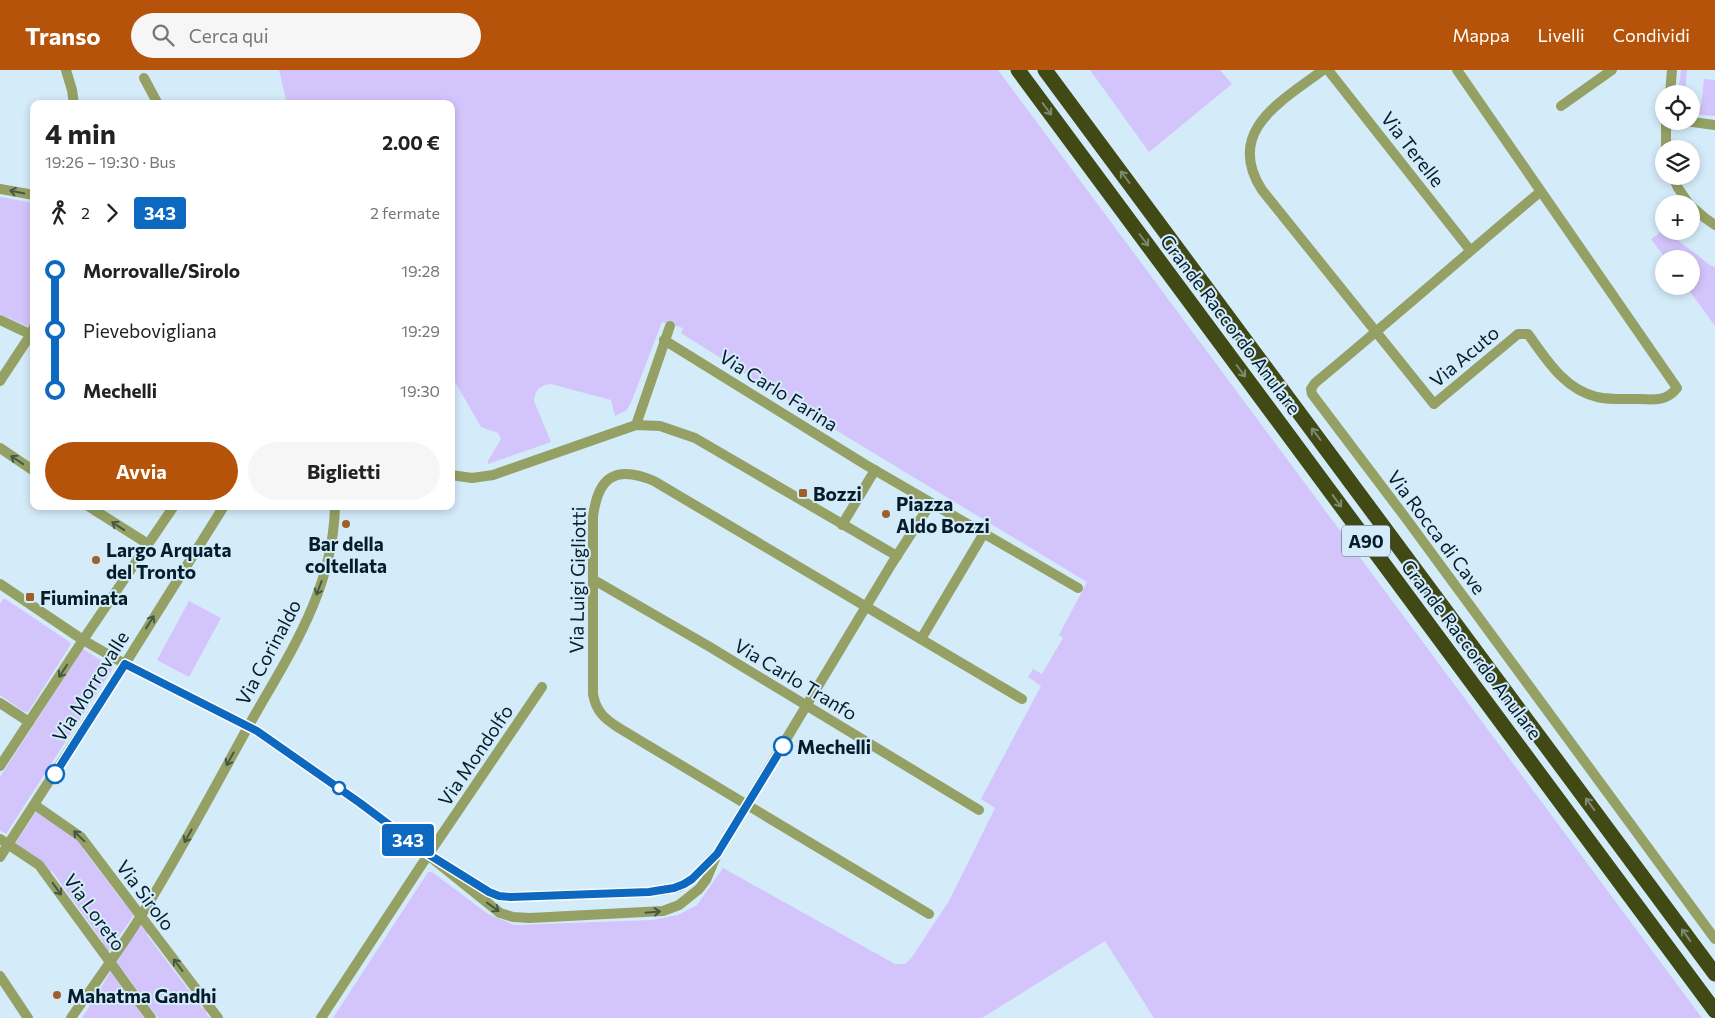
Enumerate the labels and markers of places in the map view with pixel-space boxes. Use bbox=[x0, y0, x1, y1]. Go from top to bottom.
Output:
place label: Bozzi bbox=[813, 482, 862, 505]
marker: Bozzi bbox=[797, 487, 809, 499]
place label: Piazza Aldo Bozzi bbox=[896, 492, 990, 537]
marker: Piazza Aldo Bozzi bbox=[880, 508, 892, 520]
marker: Bar della coltellata bbox=[340, 518, 352, 530]
place label: Bar della coltellata bbox=[305, 532, 387, 577]
place label: Largo Arquata del Tronto bbox=[106, 538, 231, 583]
marker: Largo Arquata del Tronto bbox=[90, 554, 102, 566]
place label: Fiuminata bbox=[40, 586, 128, 609]
marker: Fiuminata bbox=[24, 591, 36, 603]
place label: Mechelli bbox=[797, 735, 871, 758]
marker: Mechelli bbox=[773, 736, 793, 756]
unlabelled marker bbox=[45, 764, 65, 784]
unlabelled marker bbox=[332, 781, 346, 795]
place label: Mahatma Gandhi bbox=[67, 984, 217, 1007]
marker: Mahatma Gandhi bbox=[51, 989, 63, 1001]

